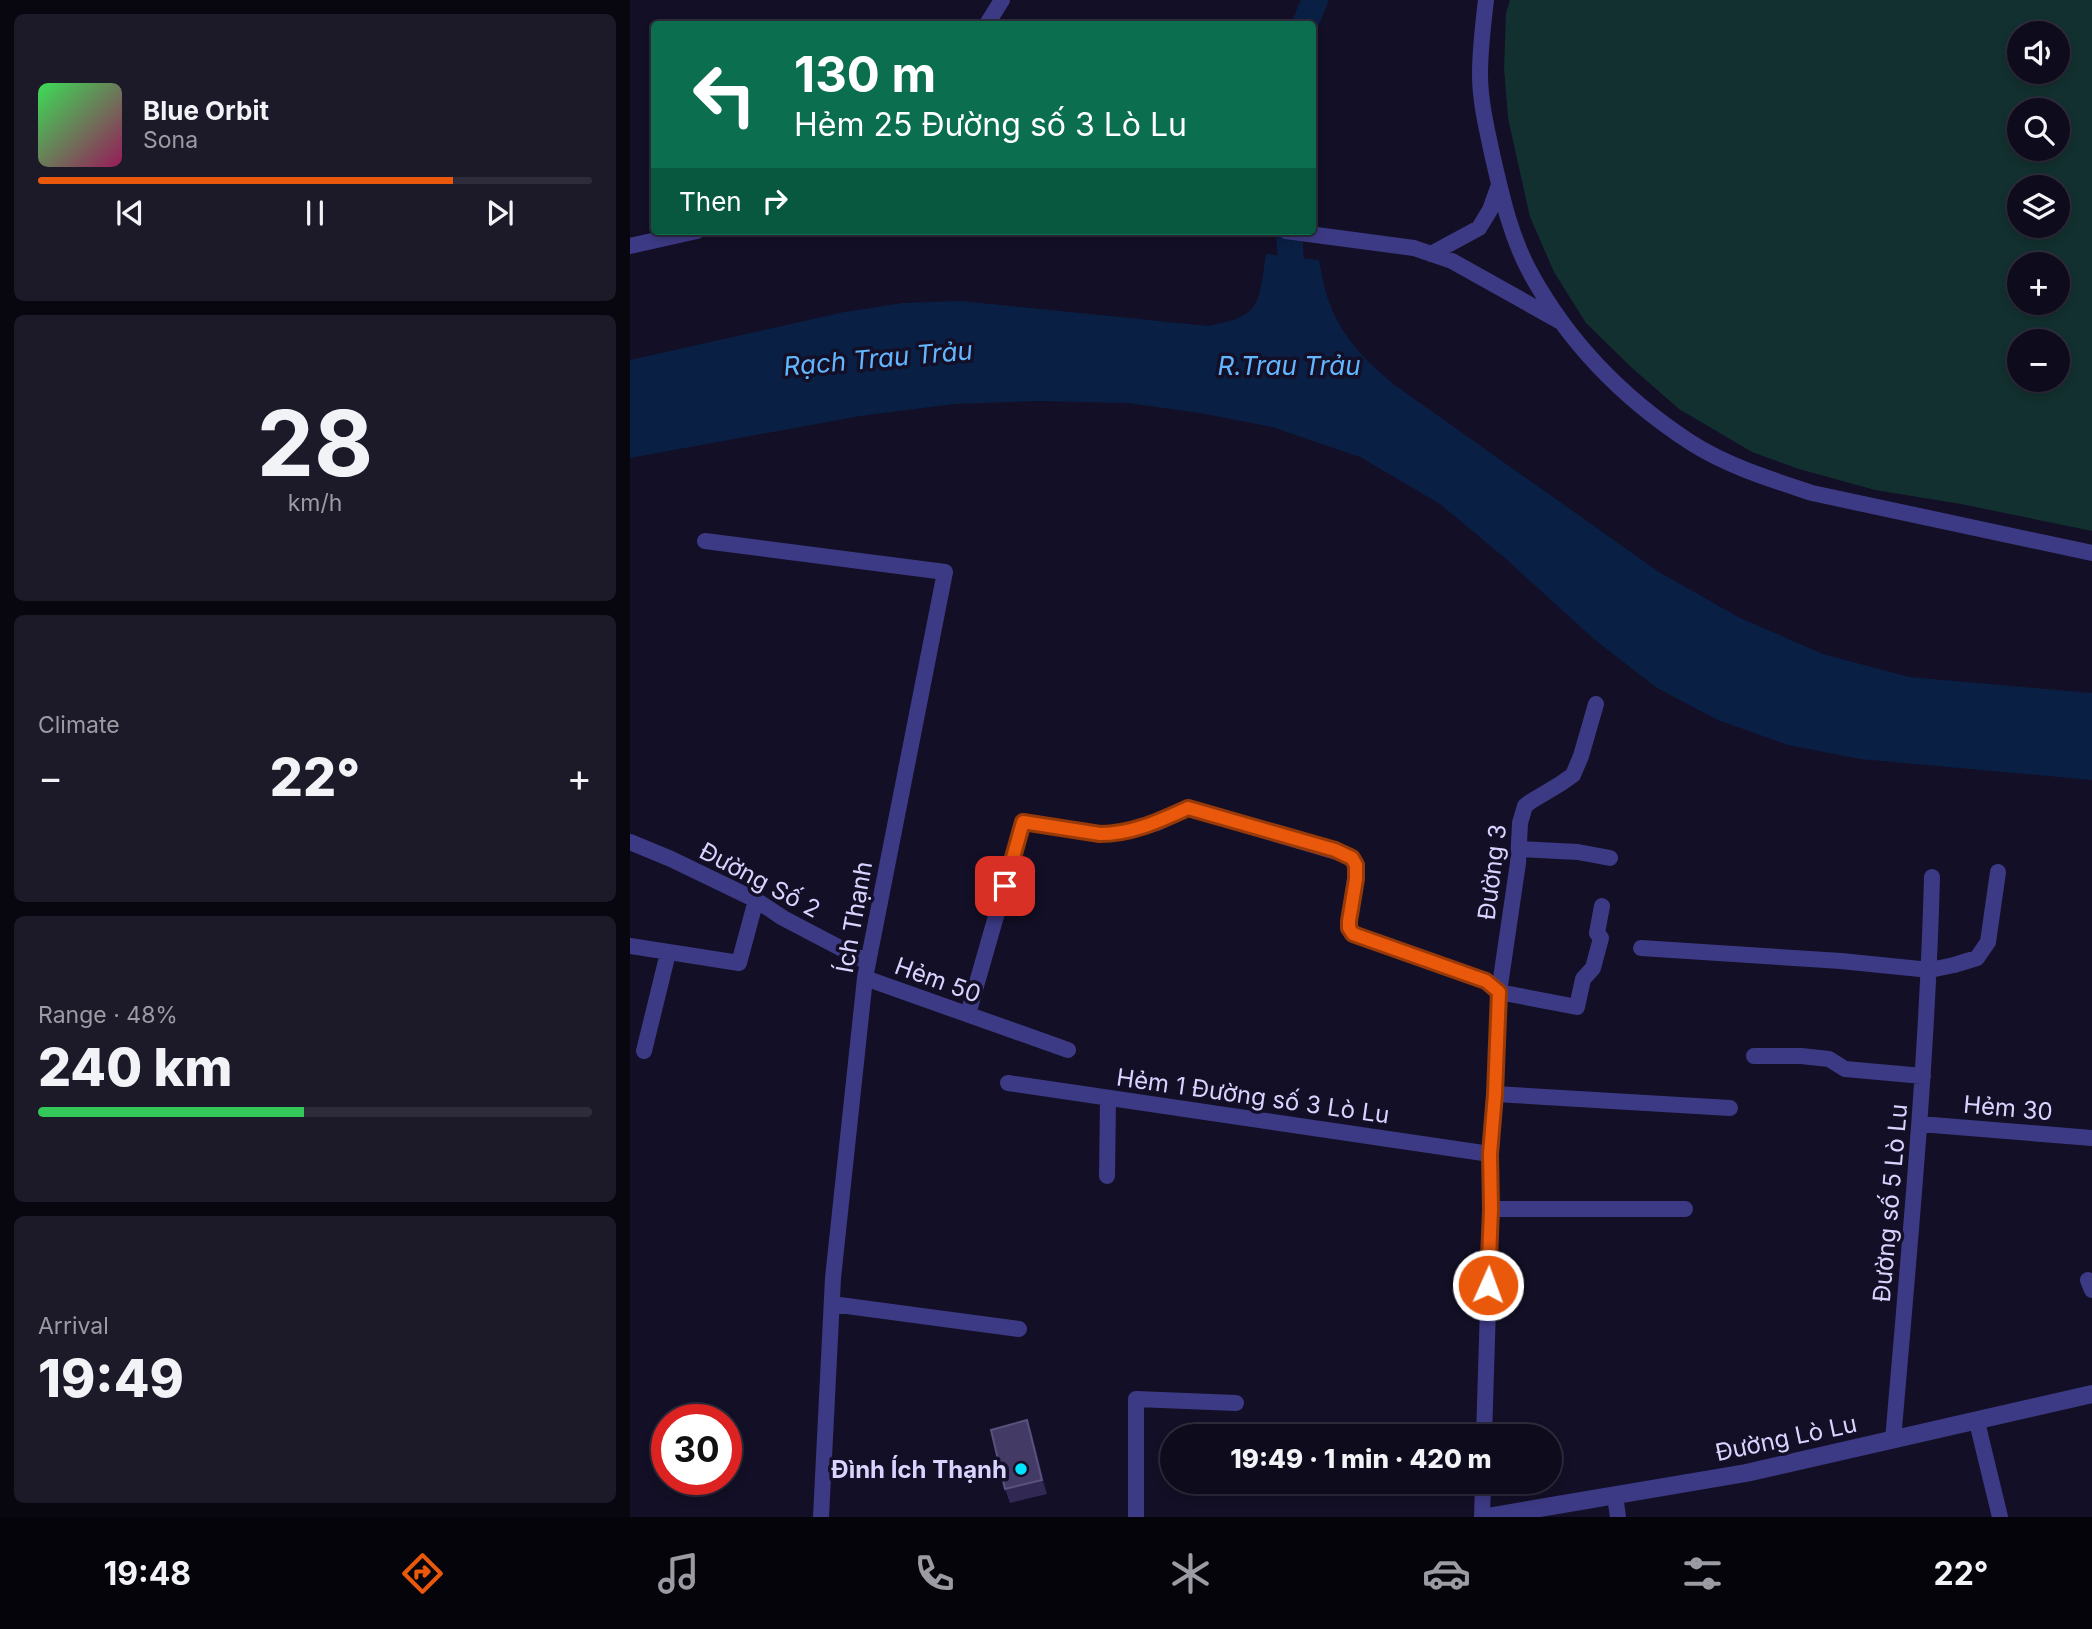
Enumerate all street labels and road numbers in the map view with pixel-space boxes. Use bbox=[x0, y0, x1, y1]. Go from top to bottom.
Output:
street label: Đường 3 bbox=[1472, 823, 1512, 921]
street label: Đường Số 2 bbox=[695, 836, 825, 924]
street label: Ích Thạnh bbox=[829, 859, 878, 975]
street label: Hẻm 50 bbox=[891, 951, 985, 1009]
street label: Hẻm 1 Đường số 3 Lò Lu bbox=[1115, 1062, 1391, 1130]
street label: Hẻm 30 bbox=[1962, 1090, 2054, 1126]
street label: Đường số 5 Lò Lu bbox=[1867, 1103, 1913, 1303]
street label: Đường Lò Lu bbox=[1713, 1409, 1859, 1467]

